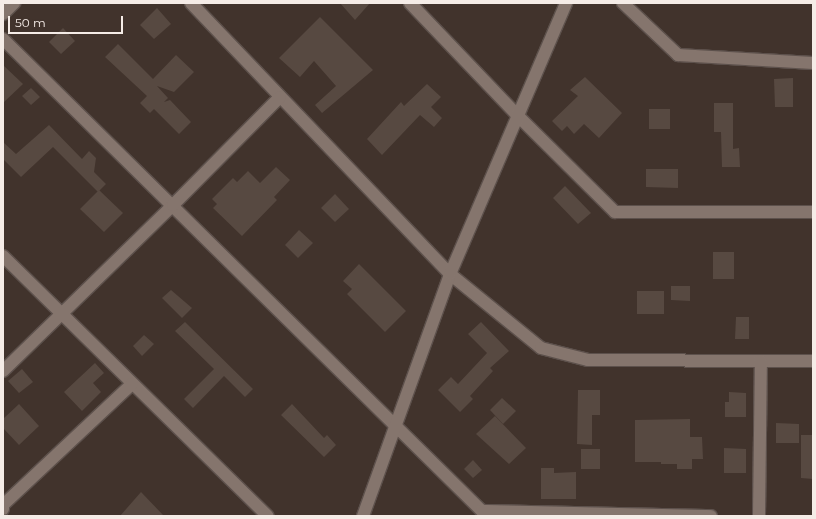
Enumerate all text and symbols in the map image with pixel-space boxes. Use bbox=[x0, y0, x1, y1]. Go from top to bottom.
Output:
scale bar bbox=[10, 8, 125, 34]
text: 50 m bbox=[15, 15, 46, 30]

